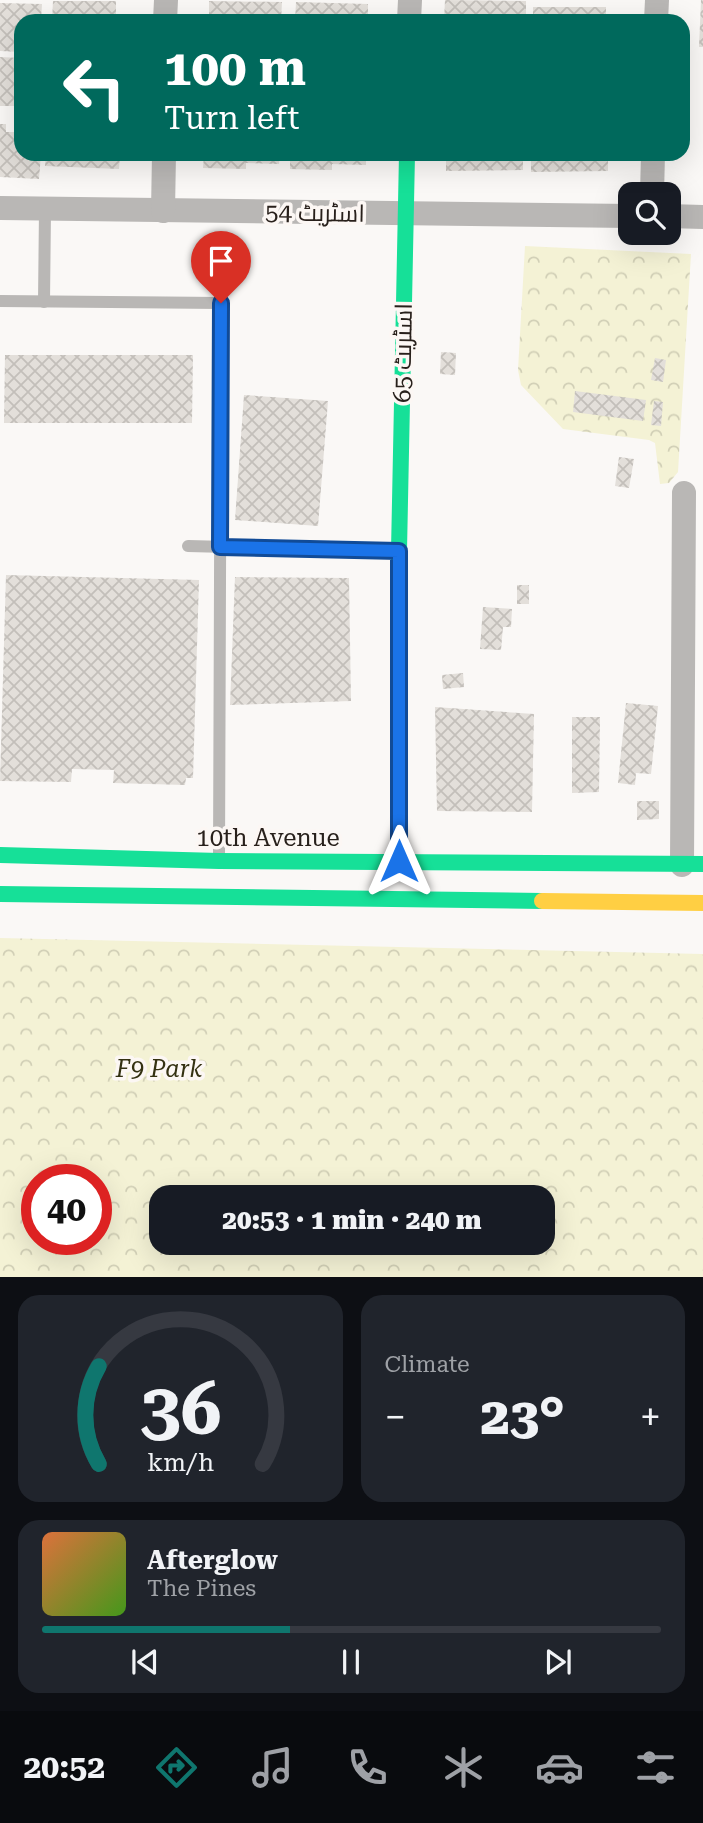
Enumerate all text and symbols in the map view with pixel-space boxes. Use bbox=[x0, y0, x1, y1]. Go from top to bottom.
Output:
text: 100 m bbox=[164, 40, 306, 97]
icon: left bbox=[49, 42, 140, 133]
text: Turn left bbox=[164, 99, 299, 137]
map controls bbox=[618, 182, 681, 245]
button: search bbox=[618, 182, 681, 245]
street label: اسٹریٹ 54 bbox=[265, 198, 365, 228]
pin bbox=[191, 231, 251, 303]
icon: arrive bbox=[202, 242, 240, 280]
street label: اسٹریٹ 65 bbox=[388, 303, 418, 403]
street label: 10th Avenue bbox=[196, 824, 340, 852]
position arrow bbox=[362, 824, 436, 898]
park label: F9 Park bbox=[115, 1055, 202, 1083]
speed limit sign: 40 bbox=[21, 1164, 112, 1255]
text: 20:53 · 1 min · 240 m bbox=[222, 1205, 482, 1235]
text: Climate bbox=[385, 1351, 470, 1378]
text: 36 bbox=[139, 1368, 221, 1453]
text: 23° bbox=[481, 1386, 565, 1447]
text: − bbox=[385, 1395, 406, 1439]
text: + bbox=[640, 1395, 661, 1439]
text: km/h bbox=[147, 1448, 214, 1477]
text: Afterglow bbox=[147, 1545, 278, 1575]
text: The Pines bbox=[147, 1575, 256, 1602]
icon: previous bbox=[126, 1643, 164, 1681]
icon: pause bbox=[332, 1643, 370, 1681]
icon: next bbox=[539, 1643, 577, 1681]
icon: directions bbox=[152, 1743, 201, 1792]
icon: music bbox=[248, 1743, 297, 1792]
icon: phone bbox=[343, 1743, 392, 1792]
icon: climate bbox=[439, 1743, 488, 1792]
icon: car bbox=[535, 1743, 584, 1792]
icon: filters bbox=[631, 1743, 680, 1792]
text: 20:52 bbox=[23, 1748, 105, 1786]

